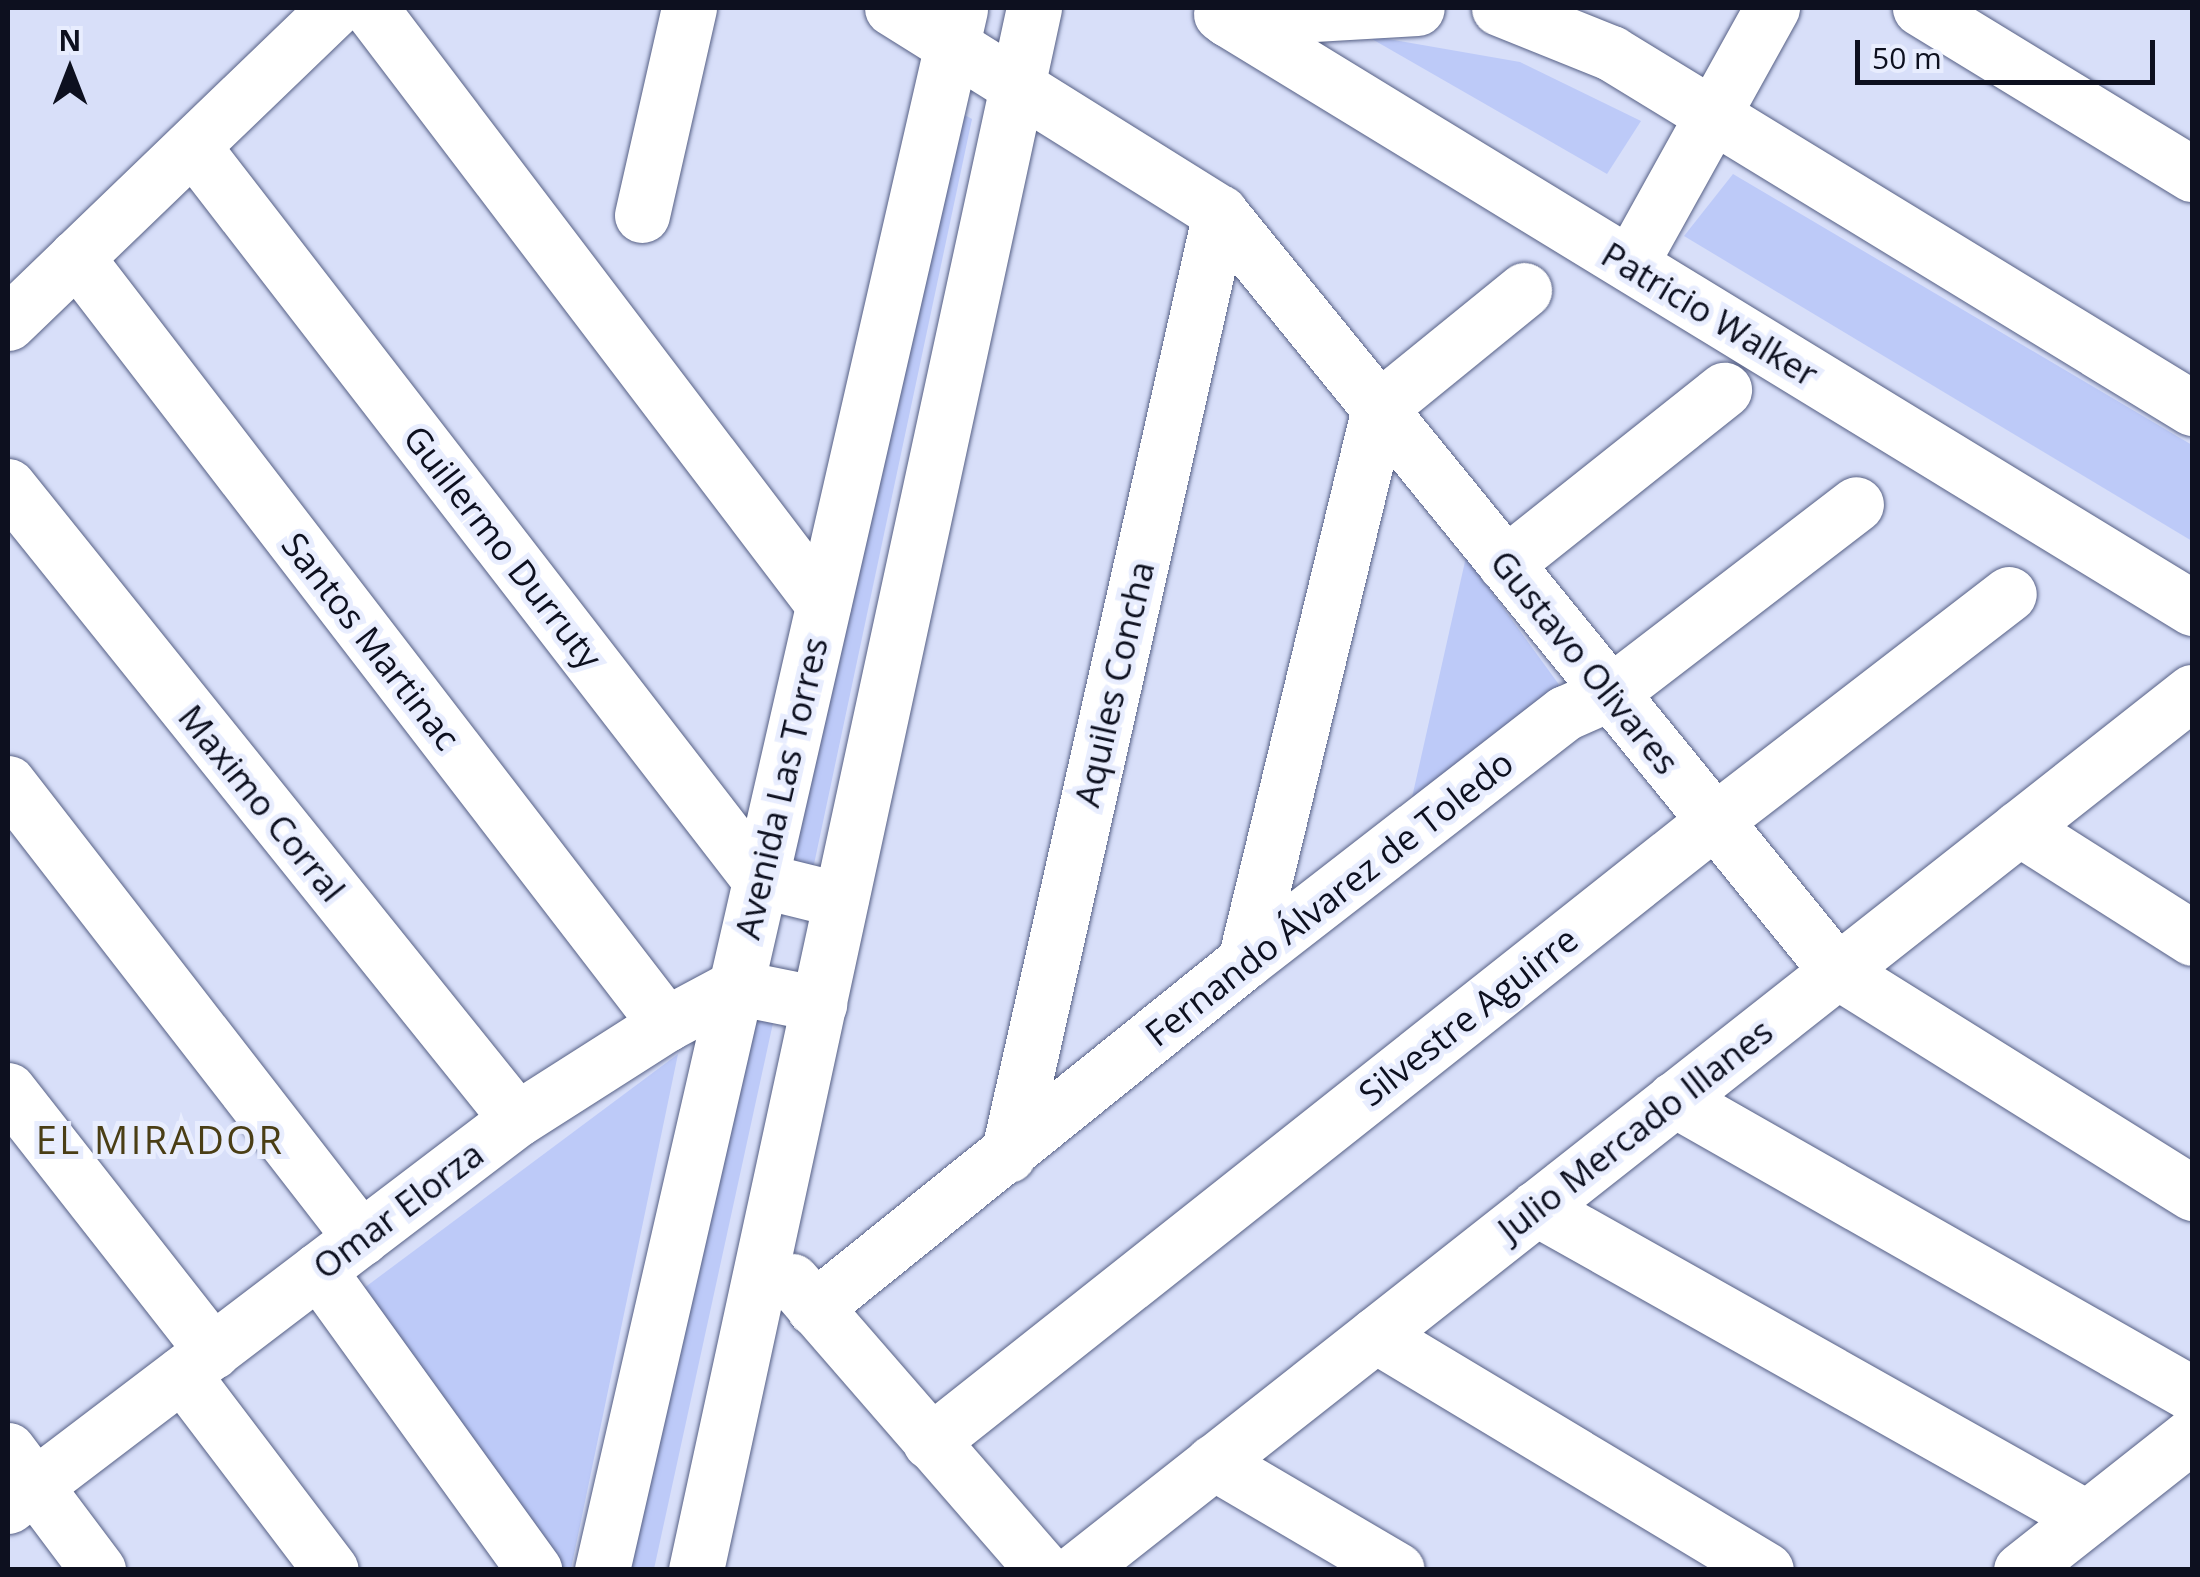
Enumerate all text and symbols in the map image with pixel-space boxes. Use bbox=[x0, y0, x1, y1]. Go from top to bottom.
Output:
north arrow bbox=[20, 20, 120, 120]
scale bar bbox=[1860, 20, 2160, 82]
text: N bbox=[59, 21, 81, 59]
text: 50 m bbox=[1872, 37, 1942, 78]
street label: Patricio Walker bbox=[1594, 233, 1826, 395]
street label: Guillermo Durruty bbox=[395, 417, 611, 677]
street label: Santos Martinac bbox=[273, 524, 469, 758]
street label: Gustavo Olivares bbox=[1482, 542, 1688, 782]
street label: Aquiles Concha bbox=[1065, 557, 1163, 811]
street label: Avenida Las Torres bbox=[726, 633, 836, 943]
street label: Maximo Corral bbox=[170, 696, 354, 910]
street label: Fernando Álvarez de Toledo bbox=[1137, 741, 1521, 1055]
street label: Silvestre Aguirre bbox=[1350, 918, 1586, 1114]
street label: Julio Mercado Illanes bbox=[1489, 1010, 1781, 1250]
district label: EL MIRADOR bbox=[36, 1117, 284, 1163]
street label: Omar Elorza bbox=[305, 1132, 491, 1288]

